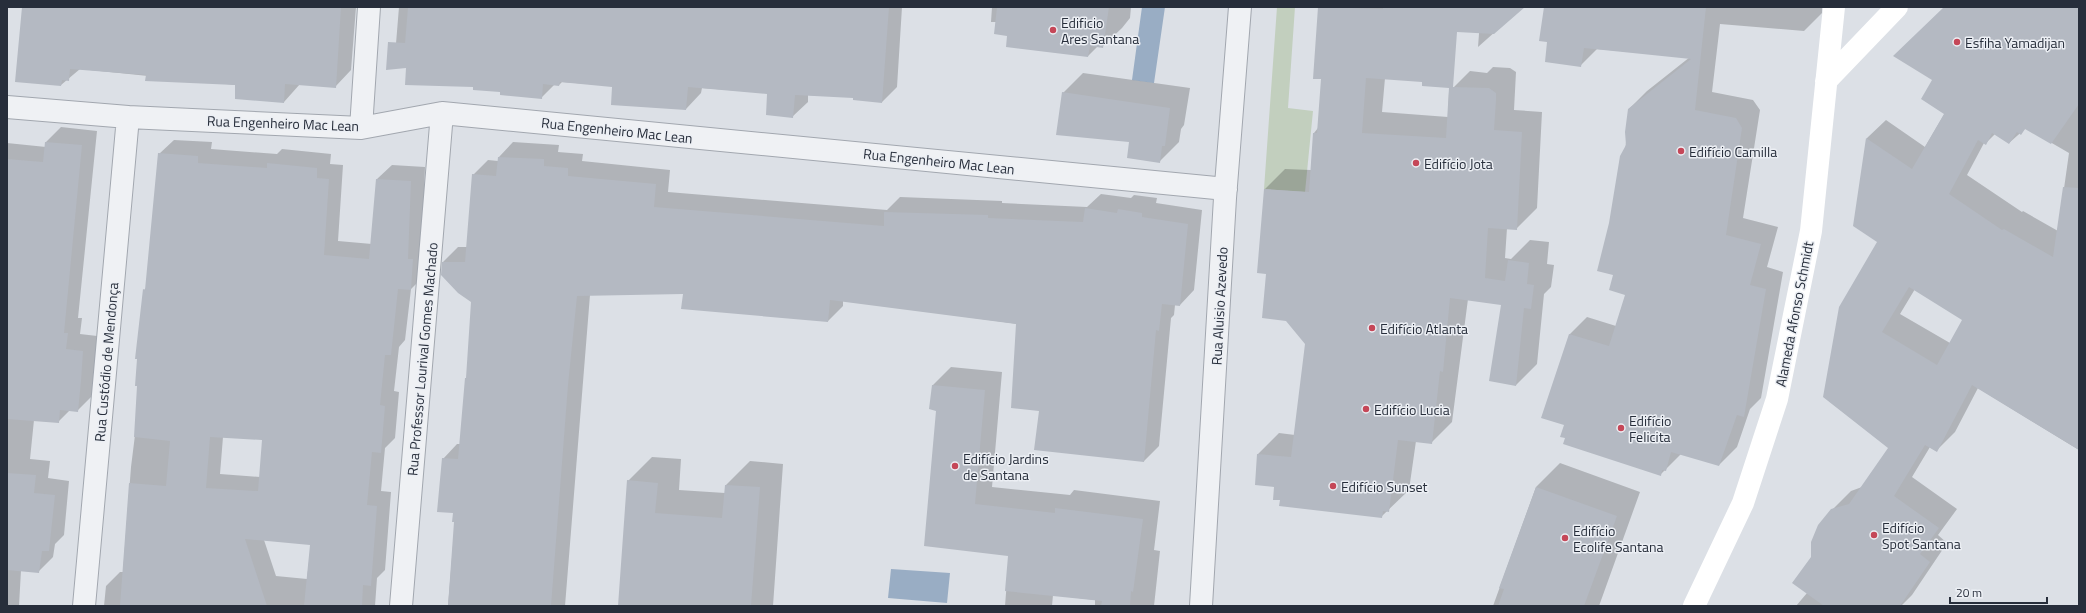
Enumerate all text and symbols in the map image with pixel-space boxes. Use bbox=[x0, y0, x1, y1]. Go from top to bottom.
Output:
place label: Edificio Ares Santana bbox=[1061, 12, 1139, 49]
marker: Edificio Ares Santana bbox=[1048, 25, 1058, 35]
place label: Esfiha Yamadijan bbox=[1965, 32, 2065, 53]
marker: Esfiha Yamadijan bbox=[1952, 37, 1962, 47]
street label: Rua Engenheiro Mac Lean bbox=[207, 110, 359, 136]
street label: Rua Engenheiro Mac Lean bbox=[540, 112, 694, 148]
place label: Edifício Camilla bbox=[1689, 141, 1777, 162]
street label: Rua Engenheiro Mac Lean bbox=[862, 143, 1016, 179]
marker: Edifício Camilla bbox=[1676, 146, 1686, 156]
place label: Edifício Jota bbox=[1424, 153, 1493, 174]
marker: Edifício Jota bbox=[1411, 158, 1421, 168]
street label: Alameda Afonso Schmidt bbox=[1770, 239, 1818, 389]
street label: Rua Professor Lourival Gomes Machado bbox=[401, 241, 443, 477]
street label: Rua Aluisio Azevedo bbox=[1205, 246, 1233, 366]
street label: Rua Custódio de Mendonça bbox=[89, 281, 123, 443]
place label: Edifício Atlanta bbox=[1380, 318, 1468, 339]
marker: Edifício Atlanta bbox=[1367, 323, 1377, 333]
place label: Edifício Lucia bbox=[1374, 399, 1450, 420]
marker: Edifício Lucia bbox=[1361, 404, 1371, 414]
place label: Edifício Felicita bbox=[1629, 410, 1671, 447]
marker: Edifício Felicita bbox=[1616, 423, 1626, 433]
place label: Edifício Jardins de Santana bbox=[963, 448, 1049, 485]
marker: Edifício Jardins de Santana bbox=[950, 461, 960, 471]
place label: Edifício Sunset bbox=[1341, 476, 1428, 497]
marker: Edifício Sunset bbox=[1328, 481, 1338, 491]
place label: Edifício Spot Santana bbox=[1882, 517, 1961, 554]
place label: Edifício Ecolife Santana bbox=[1573, 520, 1664, 557]
marker: Edifício Spot Santana bbox=[1869, 530, 1879, 540]
marker: Edifício Ecolife Santana bbox=[1560, 533, 1570, 543]
scale bar bbox=[1950, 579, 2047, 605]
text: 20 m bbox=[1956, 583, 1982, 602]

